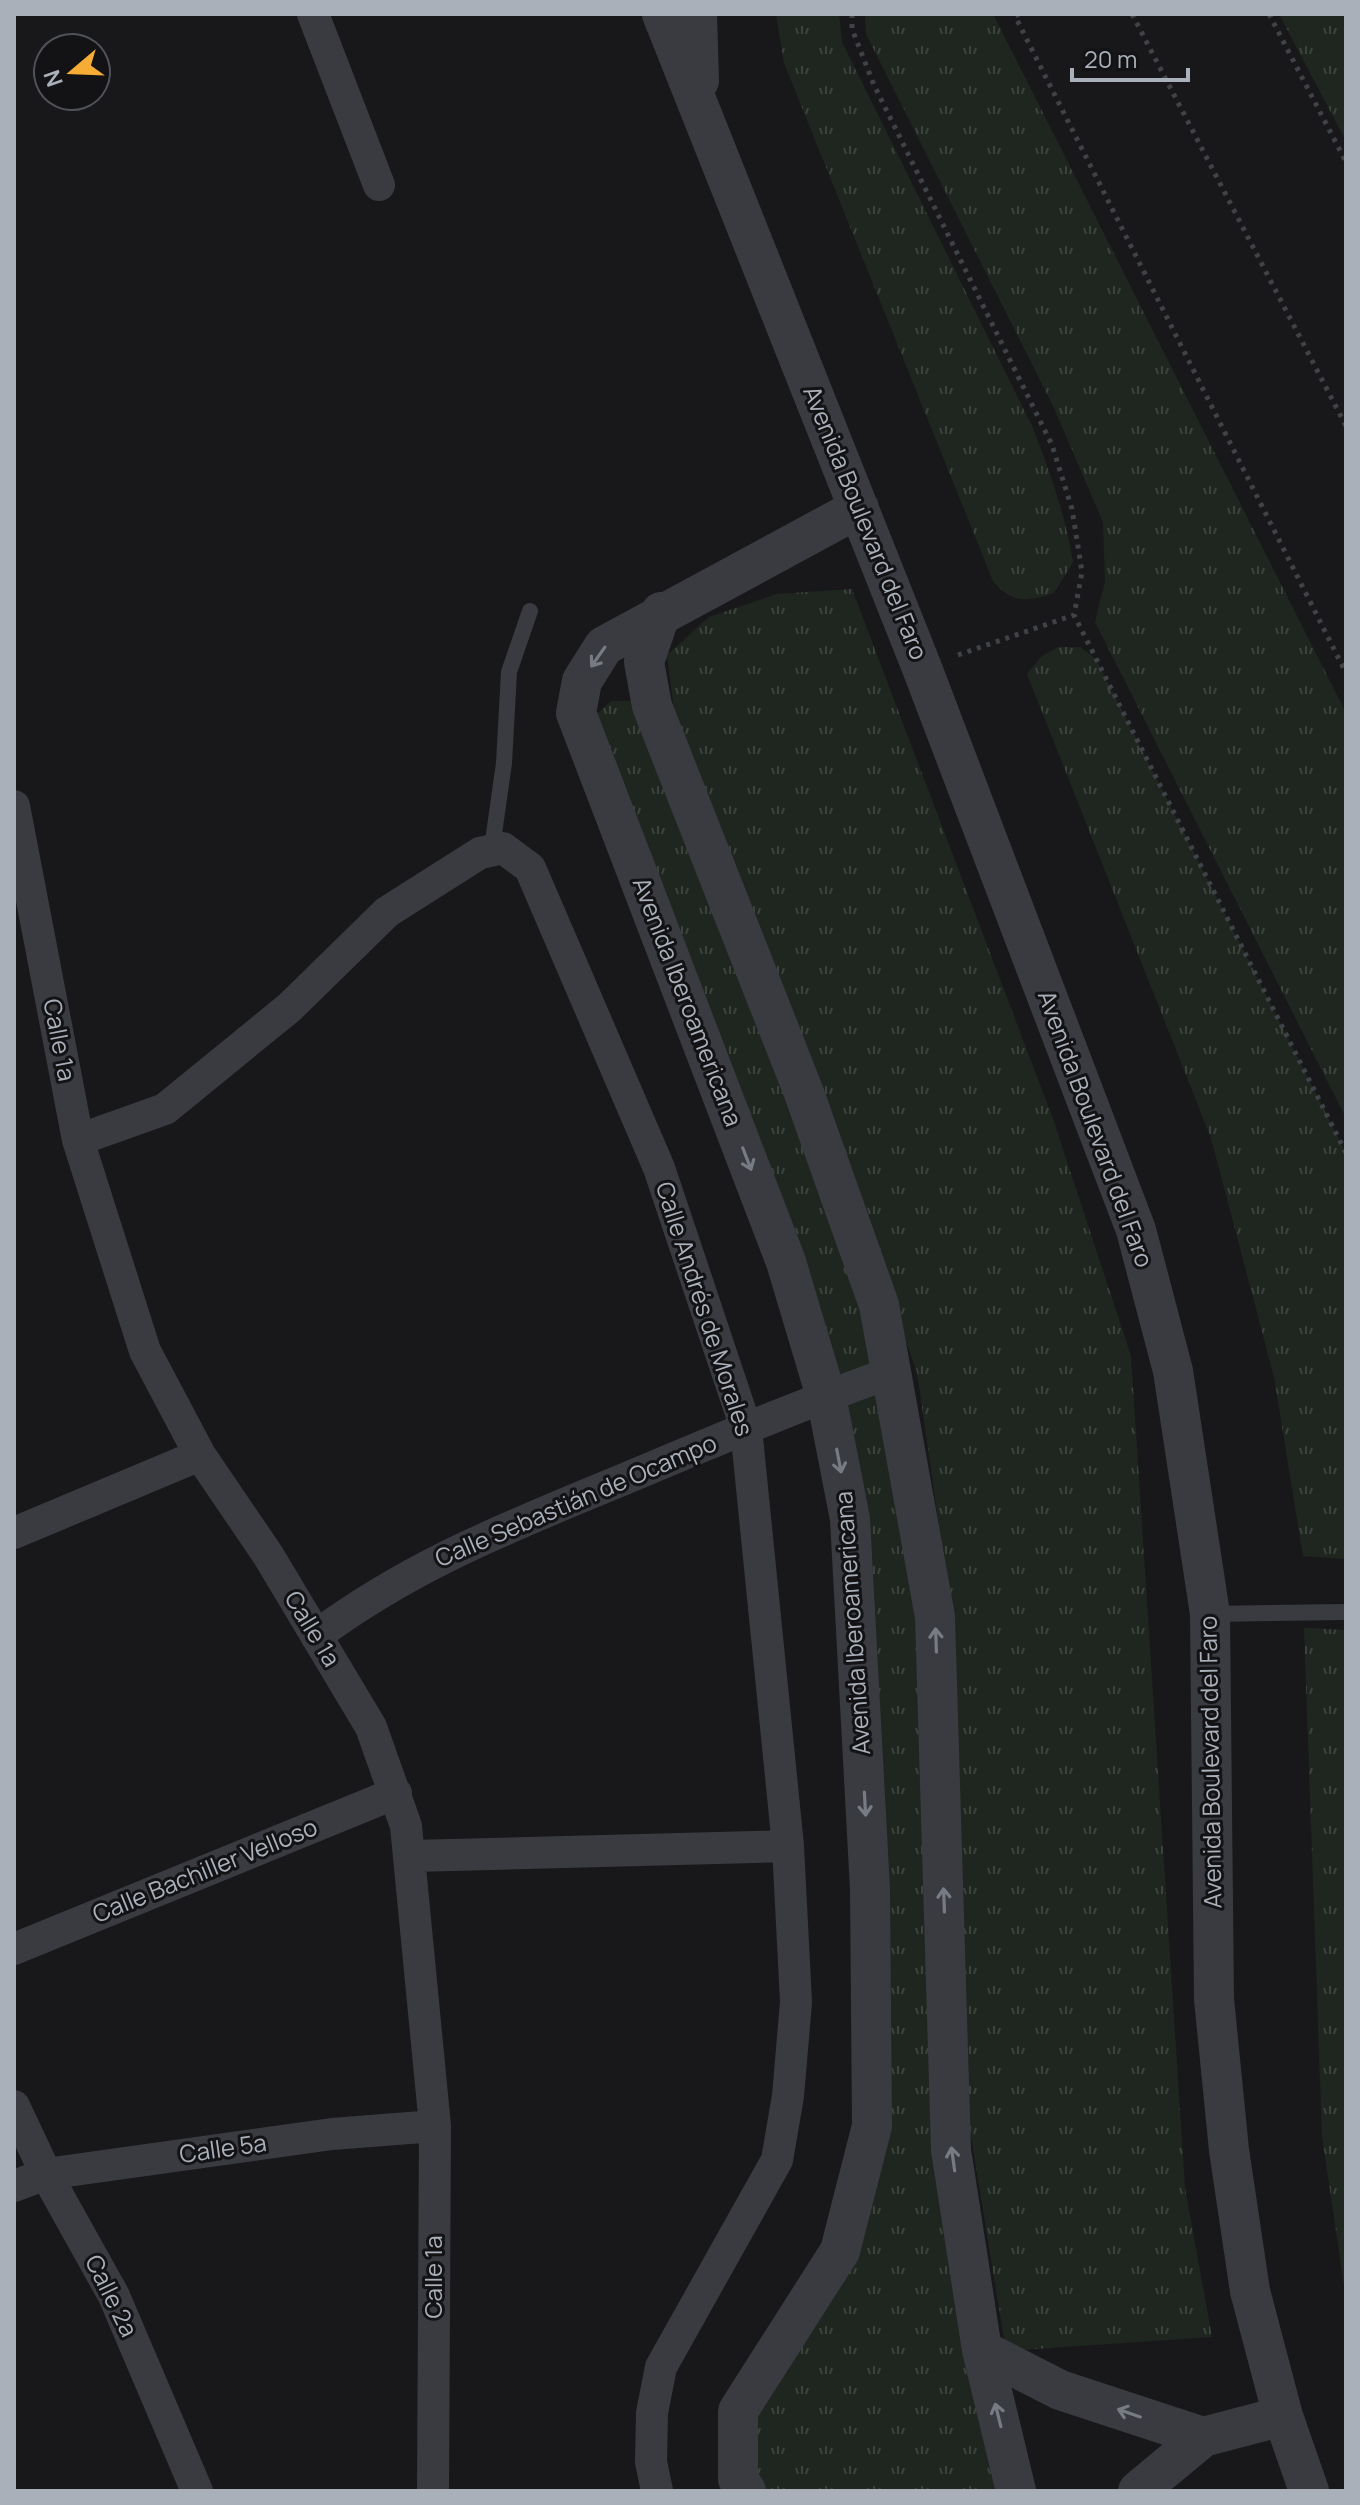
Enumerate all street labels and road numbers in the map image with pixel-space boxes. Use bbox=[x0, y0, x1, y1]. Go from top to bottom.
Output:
street label: Avenida Boulevard del Faro bbox=[796, 381, 936, 664]
street label: Avenida Iberoamericana bbox=[626, 872, 751, 1131]
street label: Avenida Boulevard del Faro bbox=[1031, 985, 1162, 1272]
street label: Calle 1a bbox=[36, 996, 85, 1084]
street label: Calle Andrés de Morales bbox=[649, 1177, 762, 1440]
street label: Calle Sebastián de Ocampo bbox=[430, 1425, 721, 1574]
street label: Avenida Iberoamericana bbox=[826, 1490, 877, 1756]
street label: Calle 1a bbox=[278, 1584, 349, 1672]
street label: Avenida Boulevard del Faro bbox=[1190, 1615, 1229, 1909]
street label: Calle Bachiller Velloso bbox=[87, 1809, 322, 1930]
street label: Calle 5a bbox=[177, 2125, 269, 2170]
street label: Calle 1a bbox=[416, 2235, 449, 2319]
street label: Calle 2a bbox=[78, 2249, 146, 2342]

